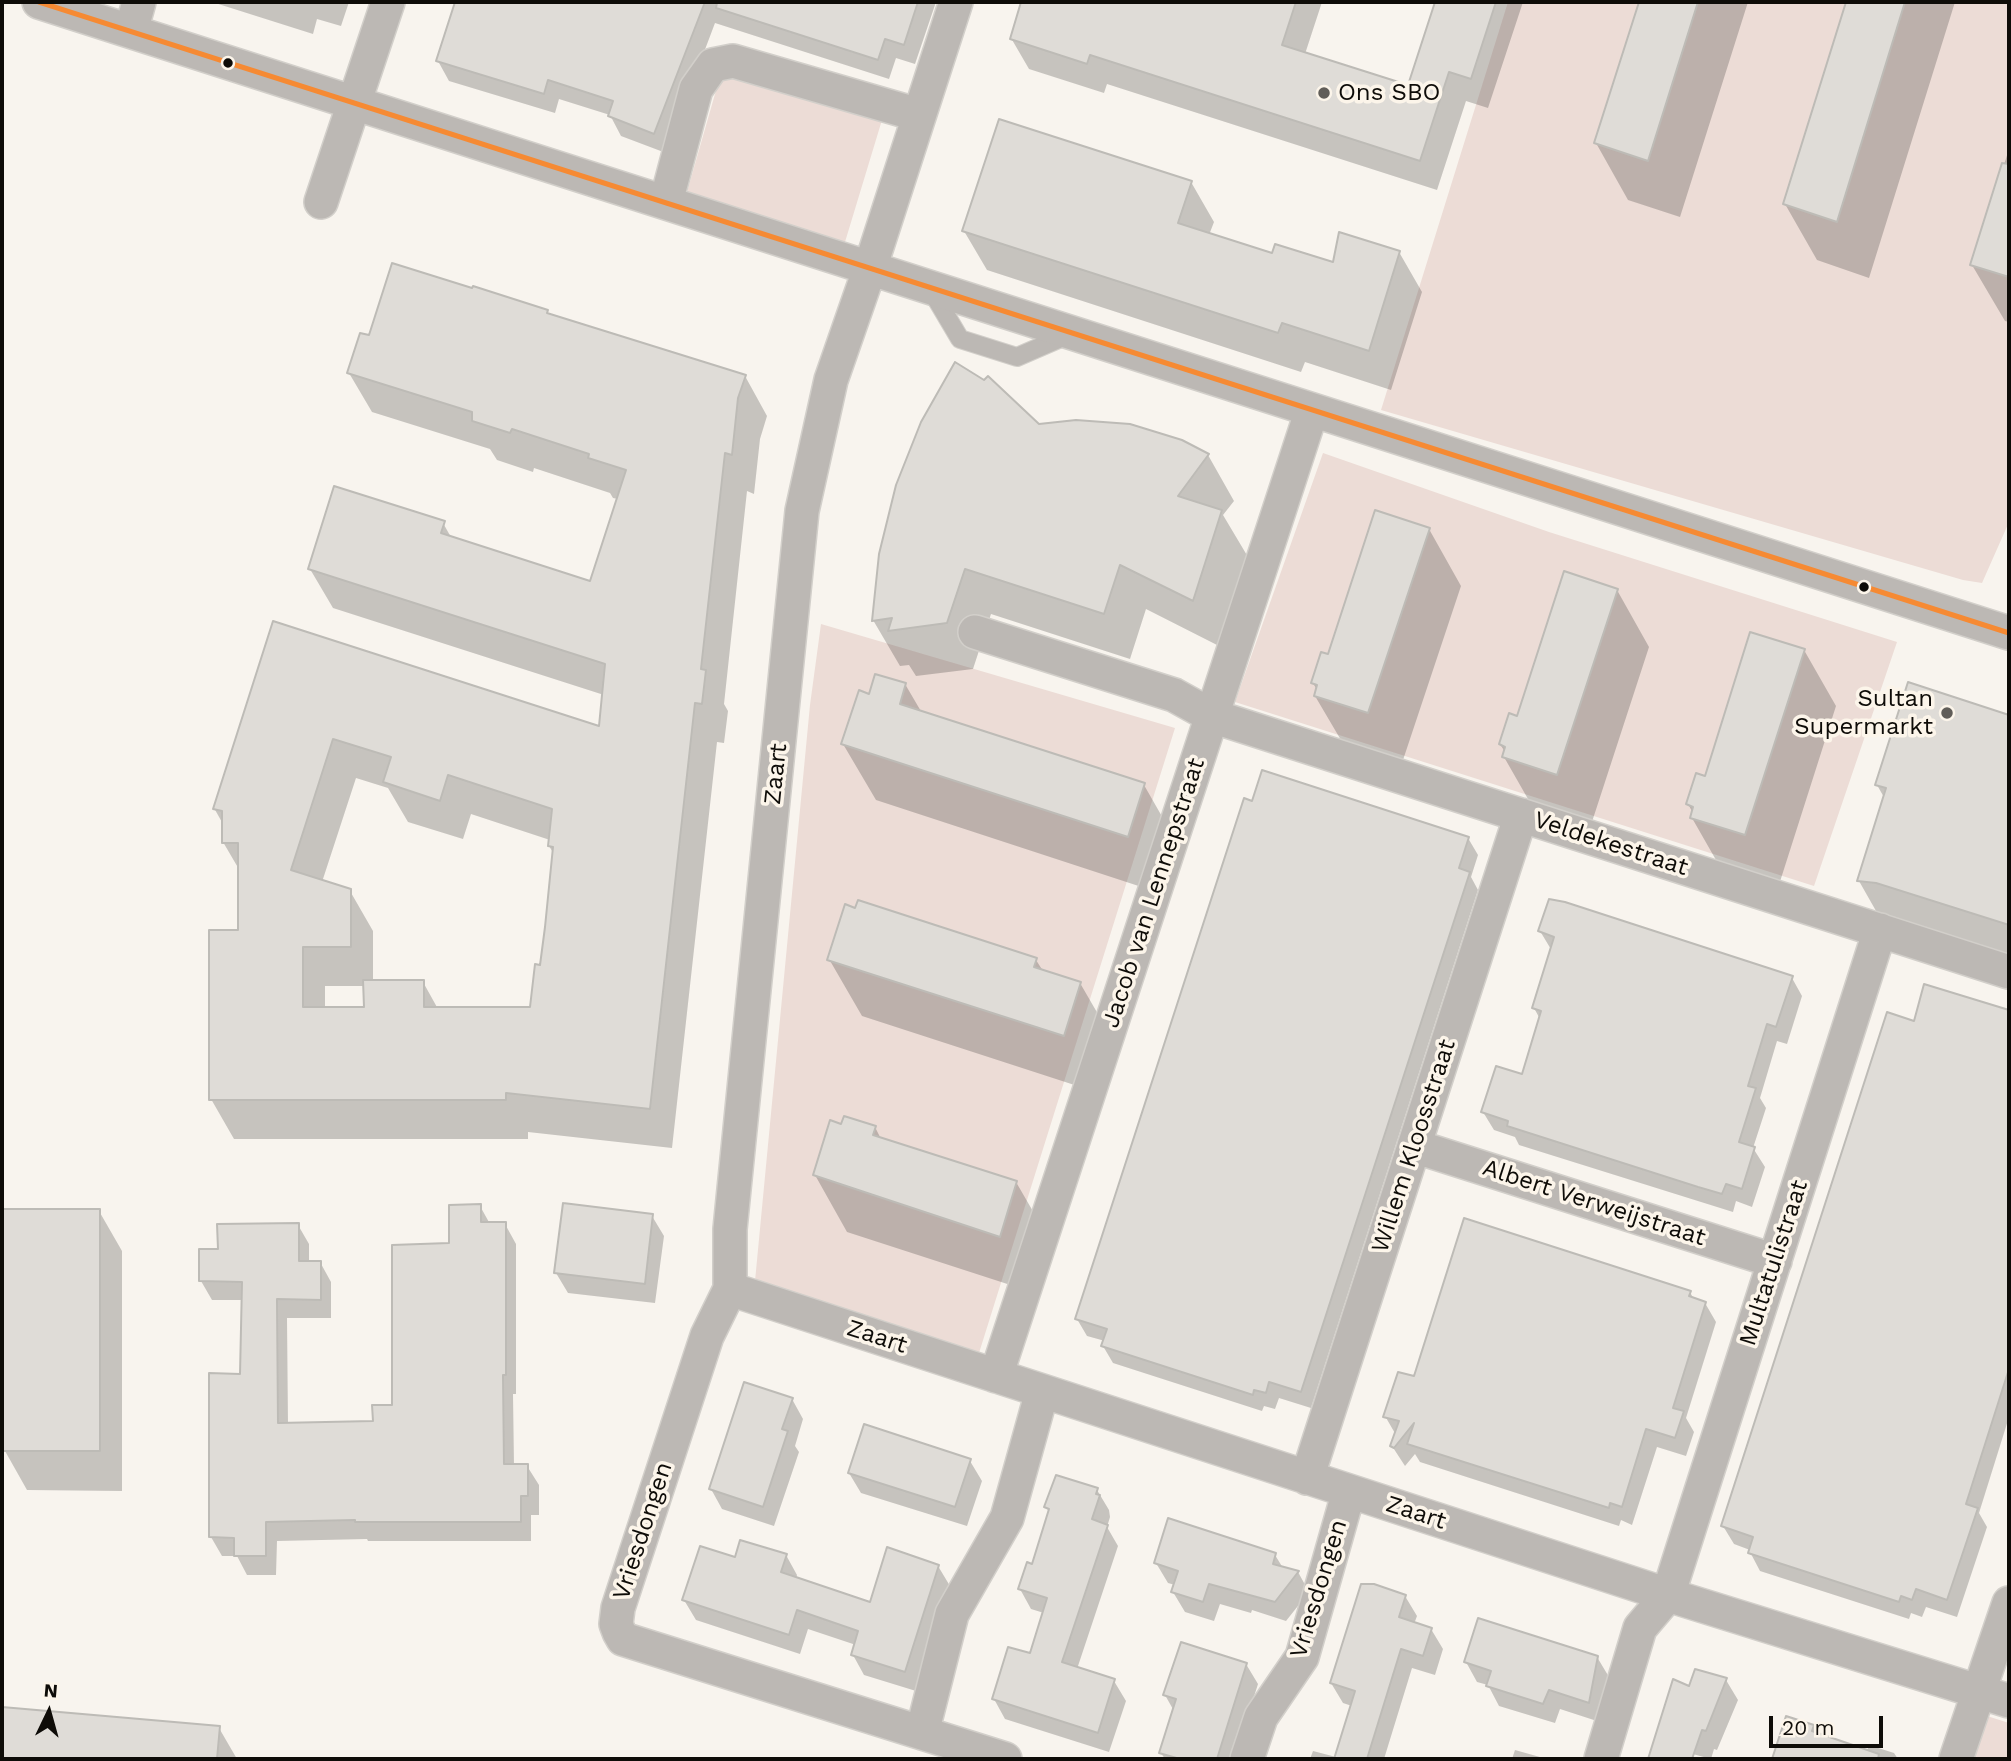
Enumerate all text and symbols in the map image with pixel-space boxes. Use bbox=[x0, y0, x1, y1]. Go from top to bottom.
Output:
unlabelled marker bbox=[221, 56, 235, 70]
place label: Ons SBO bbox=[1338, 79, 1441, 107]
marker: Ons SBO bbox=[1316, 85, 1332, 101]
unlabelled marker bbox=[1857, 580, 1871, 594]
place label: Sultan Supermarkt bbox=[1794, 685, 1933, 741]
marker: Sultan Supermarkt bbox=[1939, 705, 1955, 721]
street label: Zaart bbox=[758, 742, 794, 806]
street label: Jacob van Lennepstraat bbox=[1097, 754, 1211, 1032]
street label: Veldekestraat bbox=[1530, 806, 1692, 882]
street label: Willem Kloosstraat bbox=[1366, 1036, 1462, 1256]
street label: Albert Verweijstraat bbox=[1479, 1153, 1709, 1253]
street label: Multatulistraat bbox=[1734, 1176, 1814, 1350]
street label: Zaart bbox=[843, 1314, 911, 1360]
street label: Vriesdongen bbox=[607, 1458, 679, 1604]
street label: Zaart bbox=[1382, 1490, 1450, 1536]
street label: Vriesdongen bbox=[1284, 1516, 1354, 1662]
north arrow bbox=[14, 1677, 84, 1747]
text: N bbox=[43, 1679, 59, 1703]
scale bar bbox=[1773, 1702, 1887, 1746]
text: 20 m bbox=[1782, 1715, 1834, 1740]

